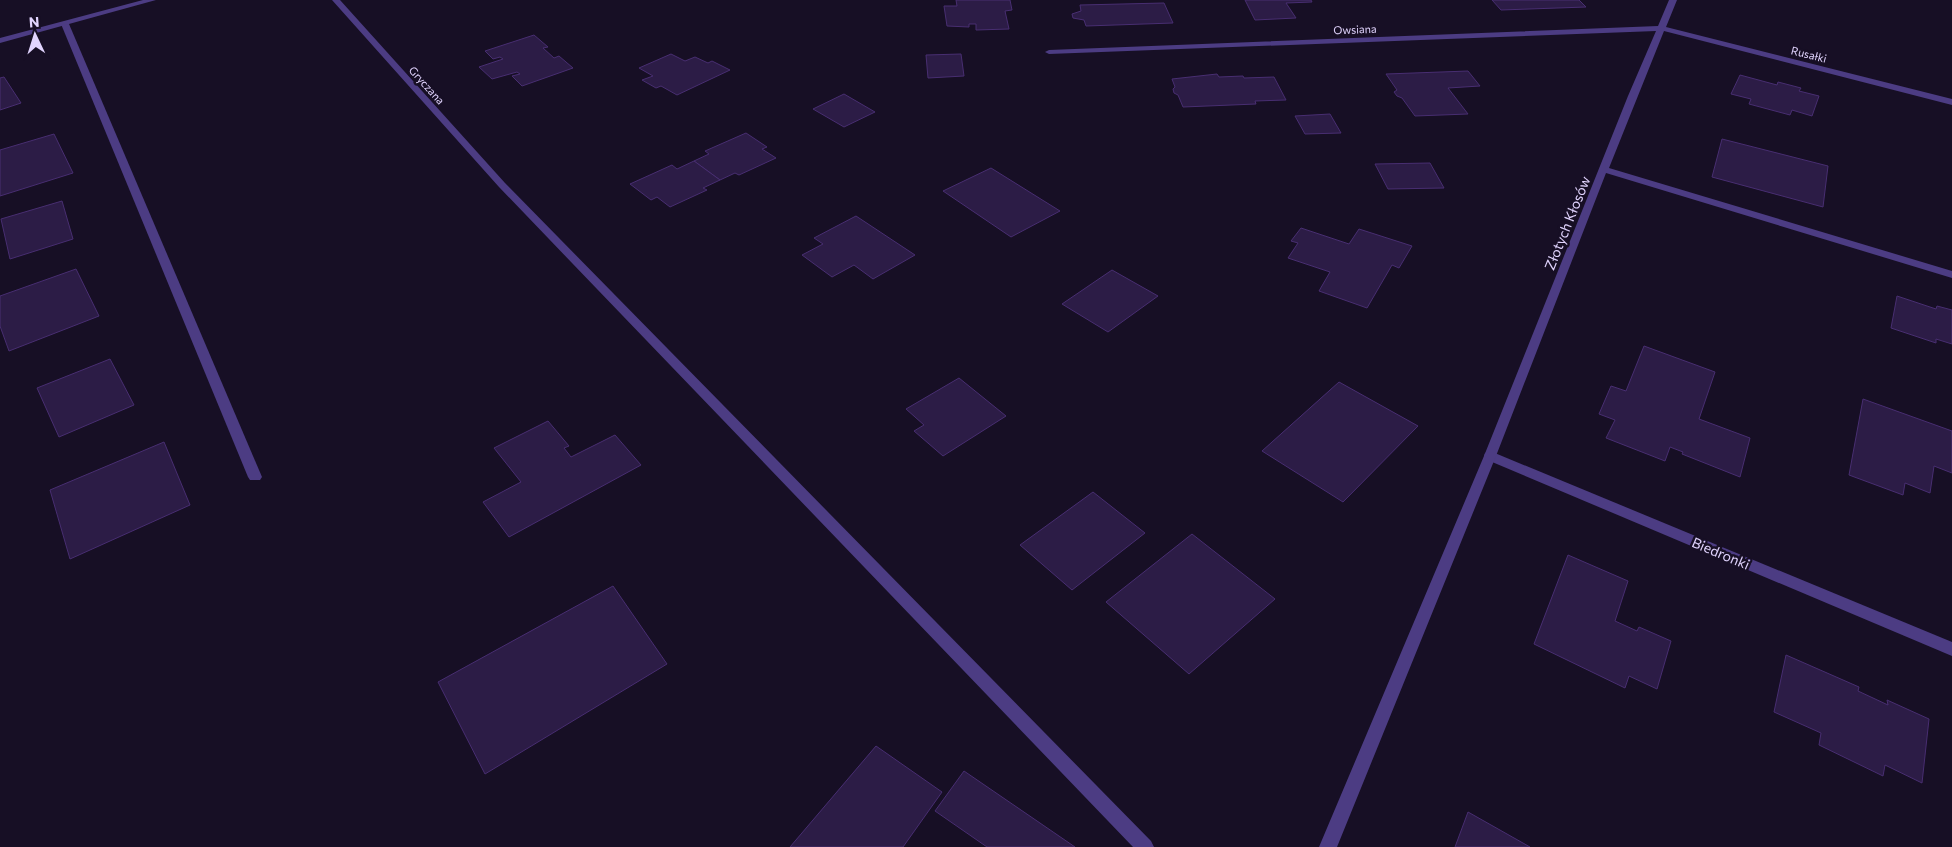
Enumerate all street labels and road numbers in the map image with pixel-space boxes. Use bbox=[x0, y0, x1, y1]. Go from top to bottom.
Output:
street label: Owsiana bbox=[1333, 22, 1377, 36]
street label: Rusałki bbox=[1790, 43, 1828, 65]
street label: Gryczana bbox=[407, 63, 447, 107]
street label: Złotych Kłosów bbox=[1540, 174, 1594, 272]
street label: Biedronki bbox=[1690, 533, 1752, 573]

